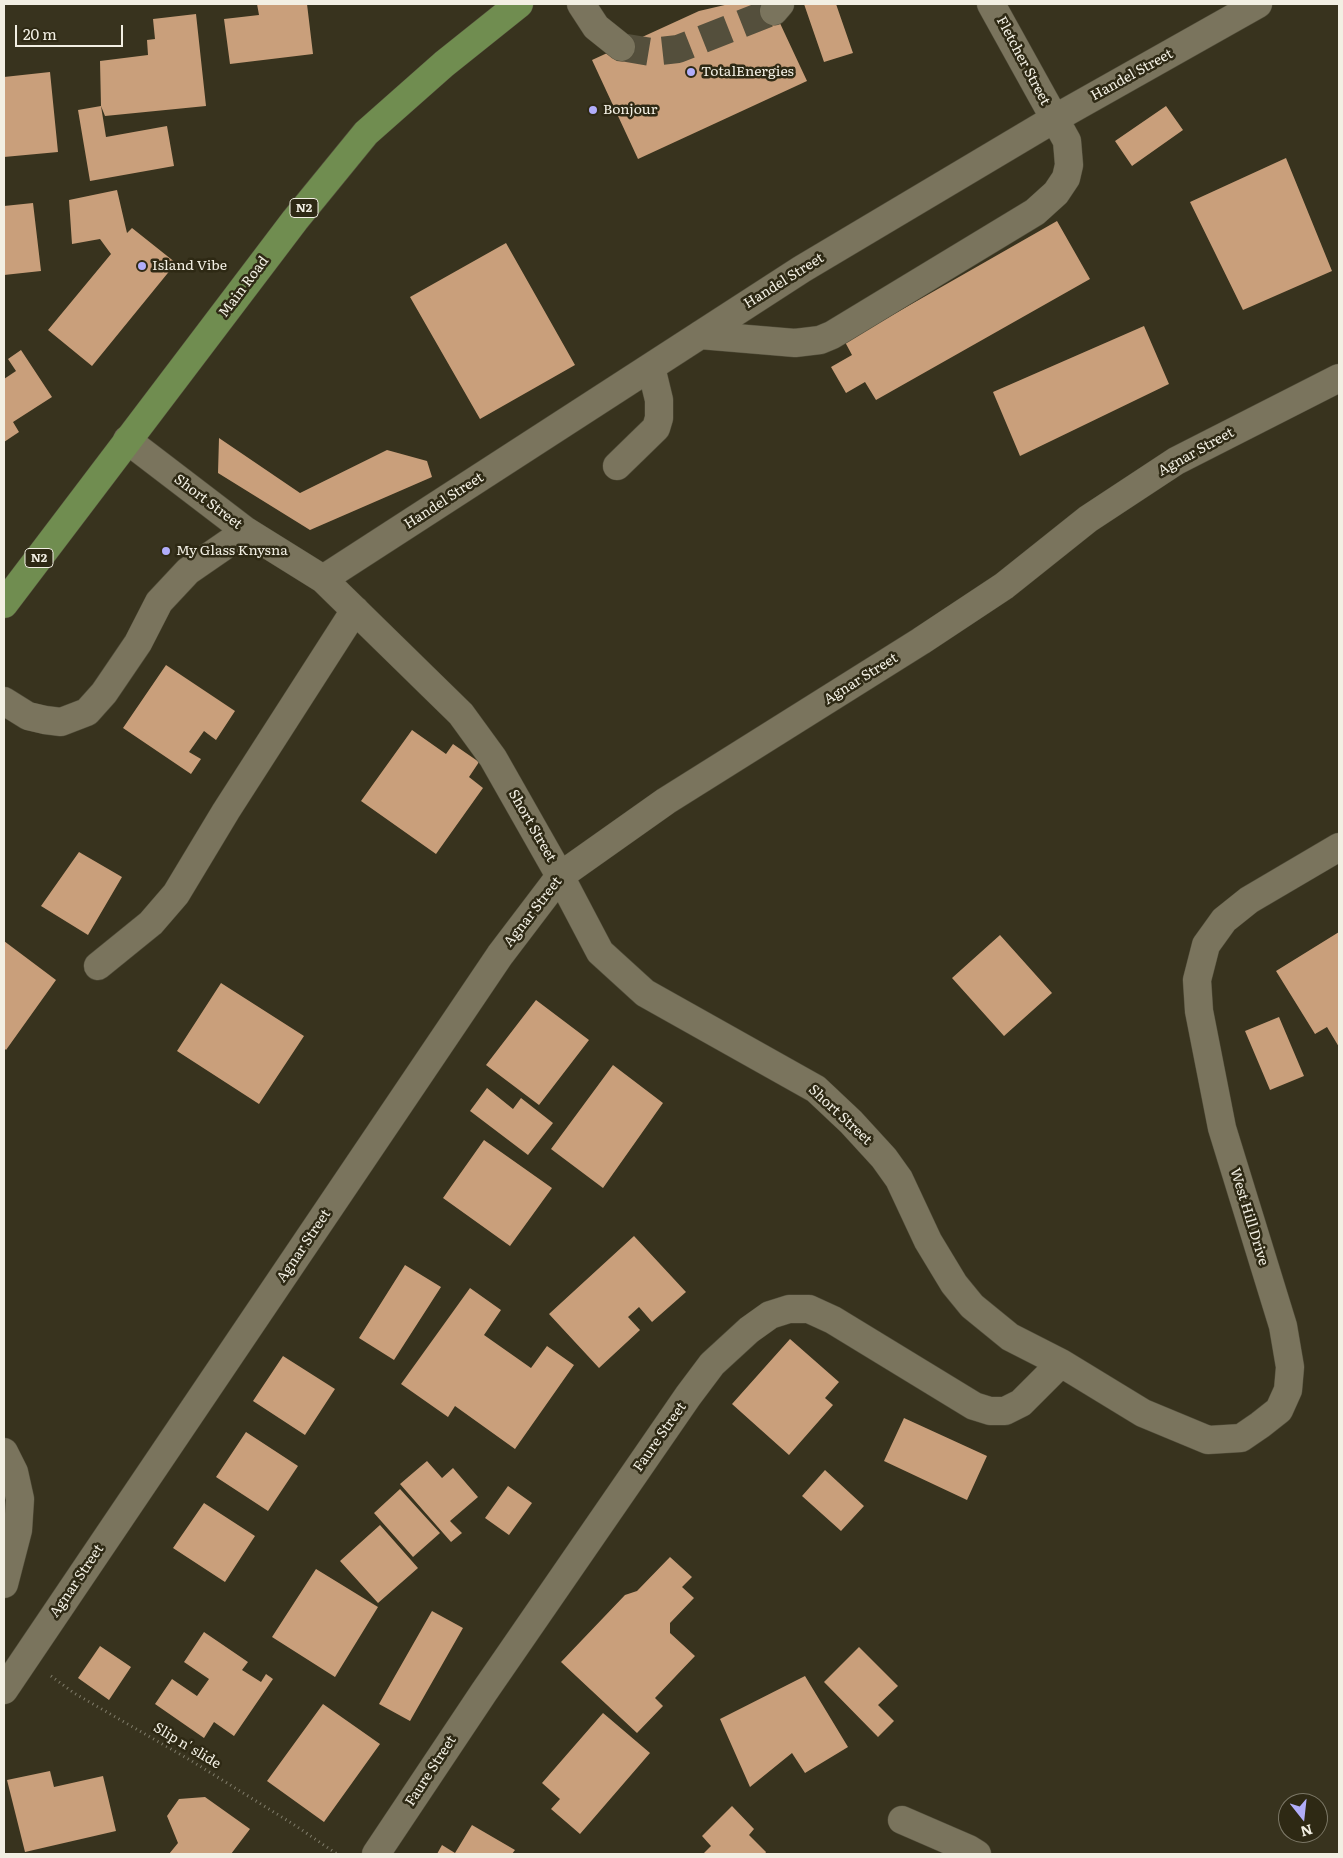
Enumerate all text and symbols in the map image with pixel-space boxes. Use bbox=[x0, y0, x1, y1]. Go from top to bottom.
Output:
street label: Fletcher Street bbox=[993, 14, 1053, 108]
scale bar bbox=[18, 15, 125, 47]
text: 20 m bbox=[23, 22, 57, 45]
street label: Handel Street bbox=[1088, 46, 1176, 104]
place label: TotalEnergies bbox=[701, 64, 794, 80]
marker: TotalEnergies bbox=[685, 66, 697, 78]
place label: Bonjour bbox=[603, 102, 657, 118]
marker: Bonjour bbox=[587, 104, 599, 116]
road number: N2 bbox=[290, 198, 318, 218]
street label: Handel Street bbox=[741, 250, 827, 312]
street label: Main Road bbox=[216, 253, 272, 321]
place label: Island Vibe bbox=[152, 258, 227, 274]
marker: Island Vibe bbox=[136, 260, 148, 272]
street label: Agnar Street bbox=[1155, 424, 1237, 480]
street label: Handel Street bbox=[401, 469, 487, 533]
street label: Short Street bbox=[171, 471, 245, 533]
place label: My Glass Knysna bbox=[176, 543, 288, 559]
marker: My Glass Knysna bbox=[160, 545, 172, 557]
road number: N2 bbox=[25, 548, 53, 568]
street label: Agnar Street bbox=[821, 650, 901, 708]
street label: Short Street bbox=[505, 787, 559, 865]
street label: Agnar Street bbox=[500, 874, 566, 950]
street label: Short Street bbox=[805, 1081, 875, 1149]
street label: West Hill Drive bbox=[1226, 1166, 1272, 1268]
street label: Agnar Street bbox=[273, 1206, 335, 1286]
street label: Faure Street bbox=[630, 1399, 690, 1475]
street label: Agnar Street bbox=[46, 1541, 108, 1621]
street label: Slip n' slide bbox=[150, 1719, 224, 1773]
street label: Faure Street bbox=[402, 1733, 460, 1809]
north arrow bbox=[1278, 1793, 1328, 1843]
text: N bbox=[1298, 1820, 1315, 1843]

